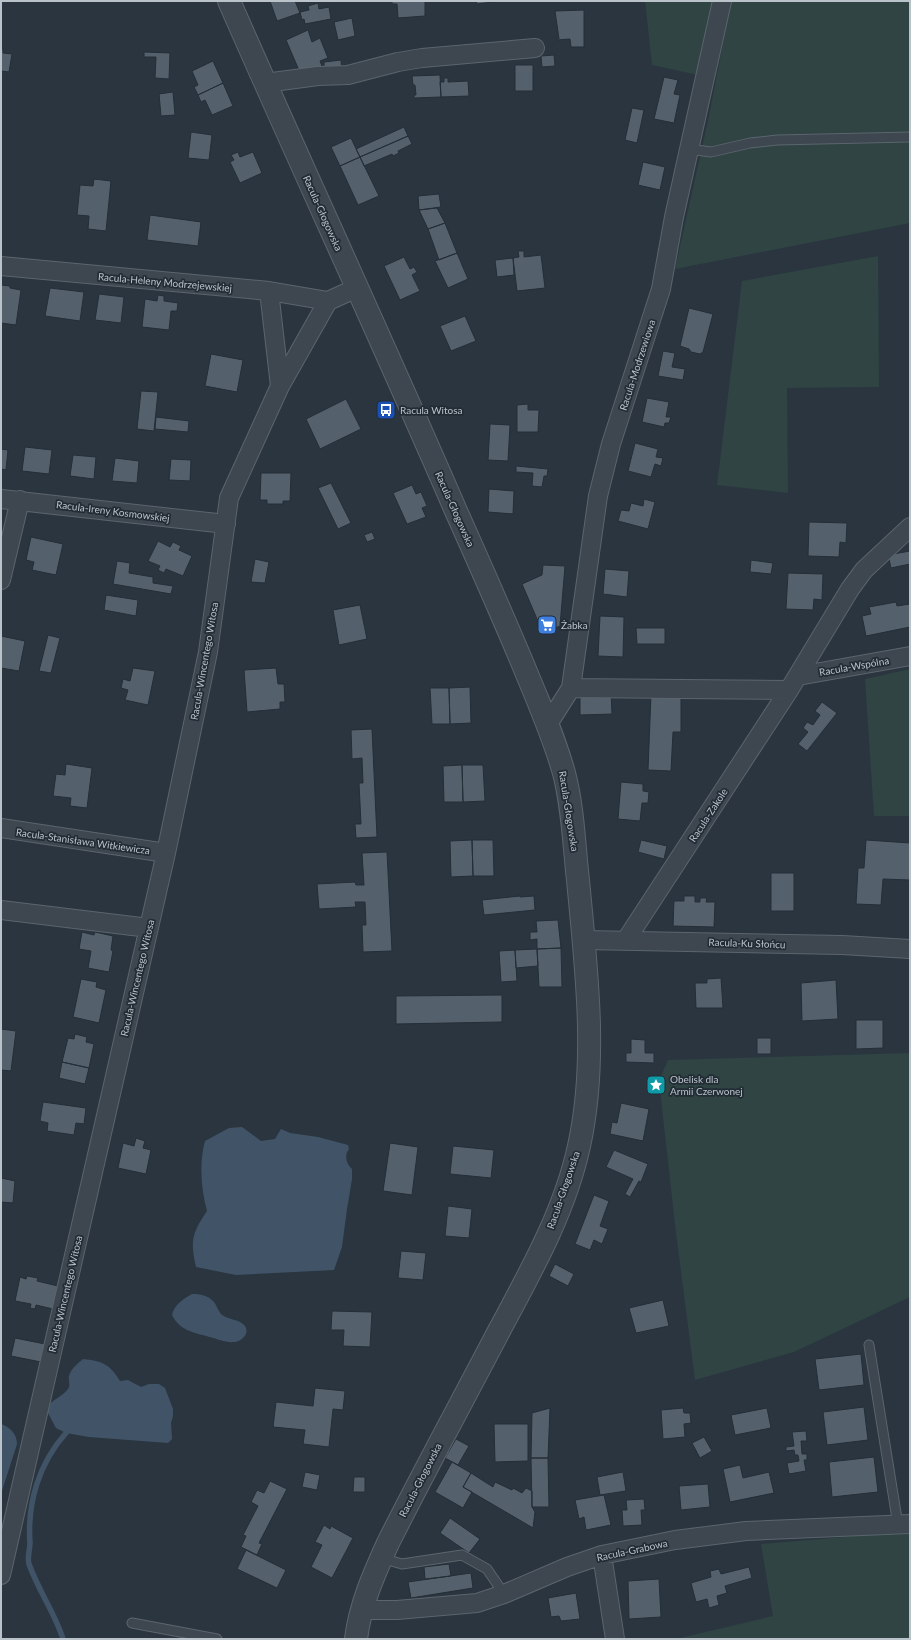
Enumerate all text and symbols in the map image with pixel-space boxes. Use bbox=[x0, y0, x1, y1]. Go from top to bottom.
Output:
street label: Racula-Głogowska bbox=[301, 173, 345, 253]
street label: Racula-Heleny Modrzejewskiej bbox=[97, 270, 233, 294]
street label: Racula-Modrzewiowa bbox=[617, 318, 657, 412]
bus stop icon: Racula Witosa bbox=[375, 399, 397, 421]
place label: Racula Witosa bbox=[400, 404, 463, 416]
street label: Racula-Głogowska bbox=[433, 469, 477, 549]
street label: Racula-Ireny Kosmowskiej bbox=[56, 498, 170, 524]
street label: Racula-Wincentego Witosa bbox=[188, 601, 220, 721]
supermarket icon: Żabka bbox=[536, 614, 558, 636]
place label: Żabka bbox=[561, 619, 588, 631]
street label: Racula-Wspólna bbox=[818, 654, 890, 678]
street label: Racula-Głogowska bbox=[557, 770, 581, 852]
street label: Racula-Zakole bbox=[686, 786, 730, 844]
street label: Racula-Stanisława Witkiewicza bbox=[15, 826, 151, 856]
street label: Racula-Wincentego Witosa bbox=[118, 918, 156, 1038]
street label: Racula-Ku Słońcu bbox=[708, 936, 786, 950]
place label: Obelisk dla Armii Czerwonej bbox=[670, 1073, 743, 1097]
place icon: Obelisk dla Armii Czerwonej bbox=[645, 1074, 667, 1096]
street label: Racula-Głogowska bbox=[544, 1150, 582, 1230]
street label: Racula-Wincentego Witosa bbox=[46, 1234, 84, 1354]
street label: Racula-Głogowska bbox=[396, 1441, 444, 1519]
street label: Racula-Grabowa bbox=[595, 1537, 669, 1563]

